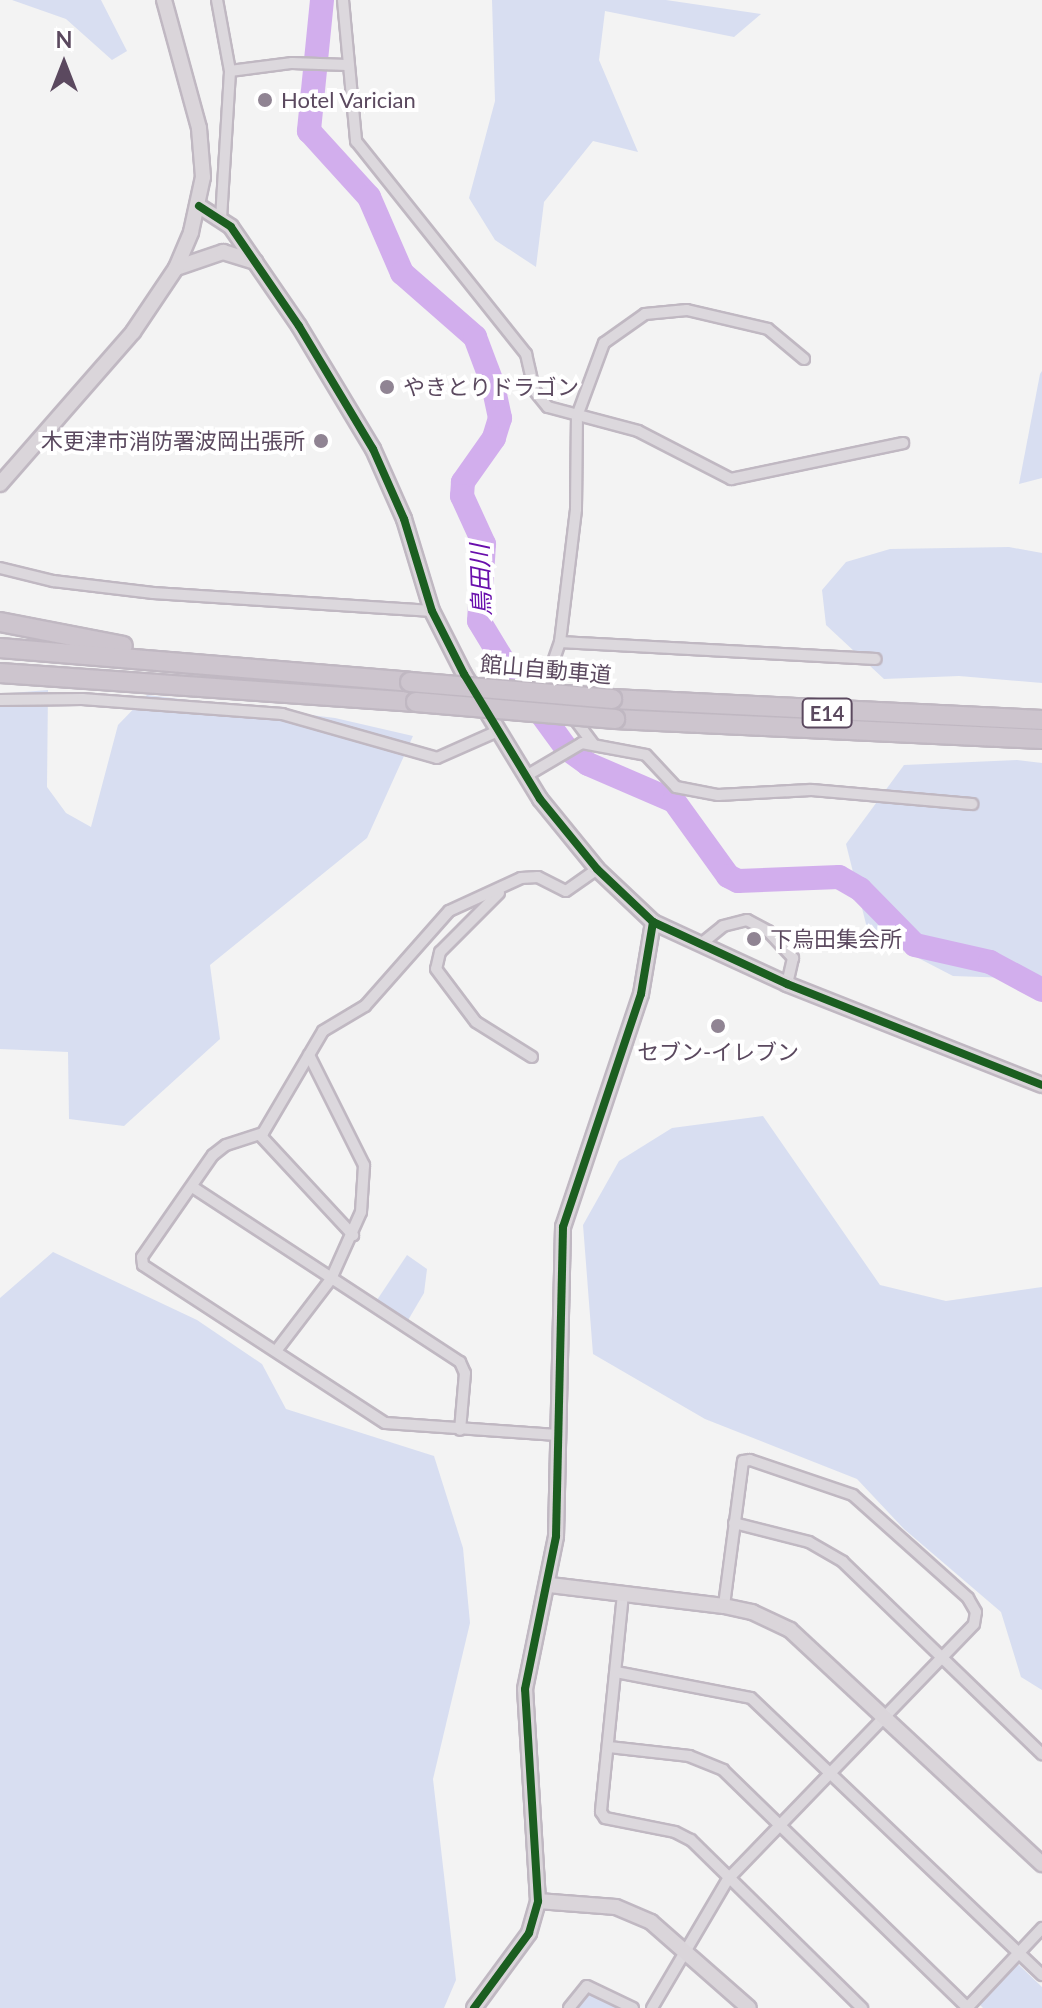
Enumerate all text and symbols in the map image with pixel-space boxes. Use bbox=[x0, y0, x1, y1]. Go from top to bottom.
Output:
north arrow bbox=[24, 24, 104, 104]
text: N bbox=[56, 26, 72, 53]
place label: Hotel Varician bbox=[281, 87, 416, 113]
marker: Hotel Varician bbox=[256, 91, 274, 109]
place label: やきとりドラゴン bbox=[403, 374, 579, 400]
marker: やきとりドラゴン bbox=[378, 378, 396, 396]
place label: 木更津市消防署波岡出張所 bbox=[41, 428, 305, 454]
marker: 木更津市消防署波岡出張所 bbox=[312, 432, 330, 450]
water label: 鳥田川 bbox=[464, 544, 496, 616]
street label: 館山自動車道 bbox=[479, 650, 613, 688]
road number: E14 bbox=[801, 697, 853, 729]
place label: 下烏田集会所 bbox=[770, 926, 902, 952]
marker: 下烏田集会所 bbox=[745, 930, 763, 948]
marker: セブン-イレブン bbox=[709, 1017, 727, 1035]
place label: セブン-イレブン bbox=[637, 1039, 799, 1065]

